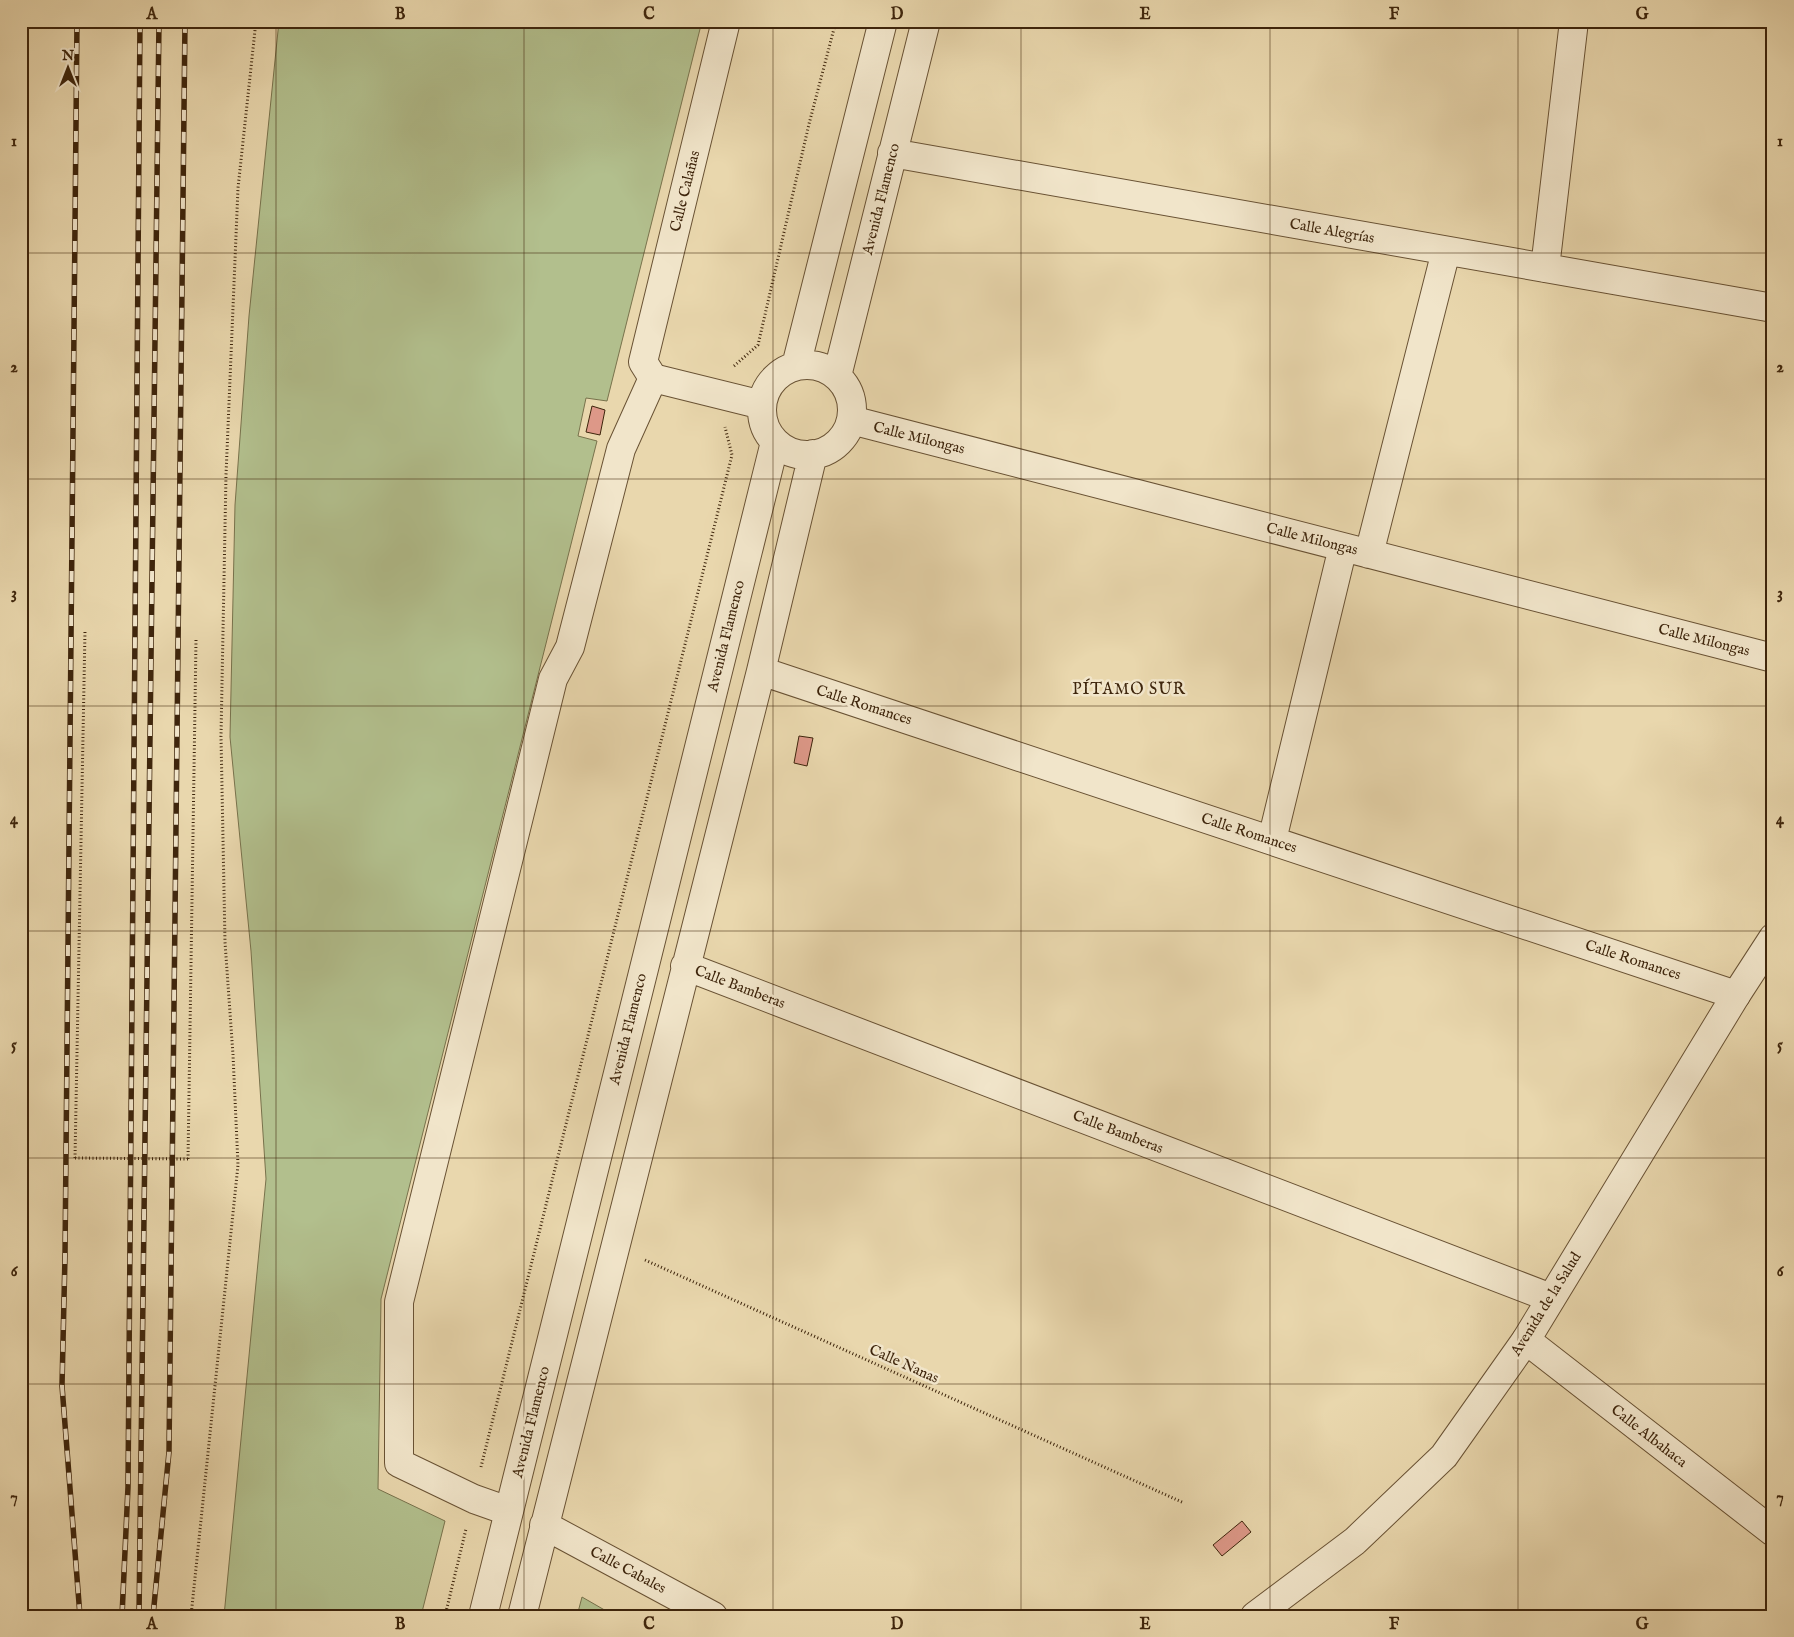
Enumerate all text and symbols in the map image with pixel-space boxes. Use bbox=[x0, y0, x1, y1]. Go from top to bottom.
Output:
text: A bbox=[146, 5, 159, 25]
text: B bbox=[395, 5, 406, 25]
text: C bbox=[643, 5, 655, 25]
text: D bbox=[891, 5, 904, 25]
text: E bbox=[1139, 5, 1151, 25]
text: F bbox=[1389, 5, 1400, 25]
text: G bbox=[1636, 5, 1649, 25]
north arrow bbox=[42, 42, 92, 92]
text: N bbox=[61, 47, 74, 65]
text: 1 bbox=[11, 132, 17, 152]
text: 1 bbox=[1777, 132, 1783, 152]
street label: Avenida Flamenco bbox=[858, 141, 904, 258]
street label: Calle Calañas bbox=[666, 148, 704, 234]
street label: Calle Alegrías bbox=[1288, 214, 1376, 248]
text: 2 bbox=[10, 358, 18, 378]
text: 2 bbox=[1776, 358, 1784, 378]
street label: Calle Milongas bbox=[871, 417, 967, 459]
street label: Calle Milongas bbox=[1264, 518, 1360, 560]
street label: Avenida Flamenco bbox=[703, 578, 749, 695]
text: 3 bbox=[11, 584, 17, 604]
text: 3 bbox=[1777, 584, 1783, 604]
street label: Calle Milongas bbox=[1656, 619, 1752, 661]
district label: PÍTAMO SUR bbox=[1072, 678, 1186, 700]
street label: Calle Romances bbox=[814, 681, 914, 729]
street label: Calle Romances bbox=[1199, 809, 1299, 857]
text: 4 bbox=[10, 810, 19, 830]
text: 4 bbox=[1776, 810, 1785, 830]
street label: Calle Romances bbox=[1583, 936, 1683, 984]
street label: Calle Bamberas bbox=[692, 961, 788, 1013]
street label: Avenida Flamenco bbox=[605, 971, 651, 1088]
text: 5 bbox=[11, 1036, 17, 1056]
text: 5 bbox=[1777, 1036, 1783, 1056]
street label: Calle Bamberas bbox=[1070, 1106, 1166, 1158]
street label: Avenida de la Salud bbox=[1506, 1248, 1586, 1360]
text: 6 bbox=[11, 1262, 19, 1282]
text: 6 bbox=[1777, 1262, 1785, 1282]
street label: Calle Nanas bbox=[866, 1340, 942, 1388]
street label: Avenida Flamenco bbox=[508, 1364, 554, 1481]
street label: Calle Albahaca bbox=[1607, 1400, 1691, 1472]
text: 7 bbox=[10, 1488, 18, 1508]
text: 7 bbox=[1776, 1488, 1784, 1508]
street label: Calle Cabales bbox=[587, 1542, 669, 1598]
text: A bbox=[146, 1615, 159, 1635]
text: B bbox=[395, 1615, 406, 1635]
text: C bbox=[643, 1615, 655, 1635]
text: D bbox=[891, 1615, 904, 1635]
text: E bbox=[1139, 1615, 1151, 1635]
text: F bbox=[1389, 1615, 1400, 1635]
text: G bbox=[1636, 1615, 1649, 1635]

